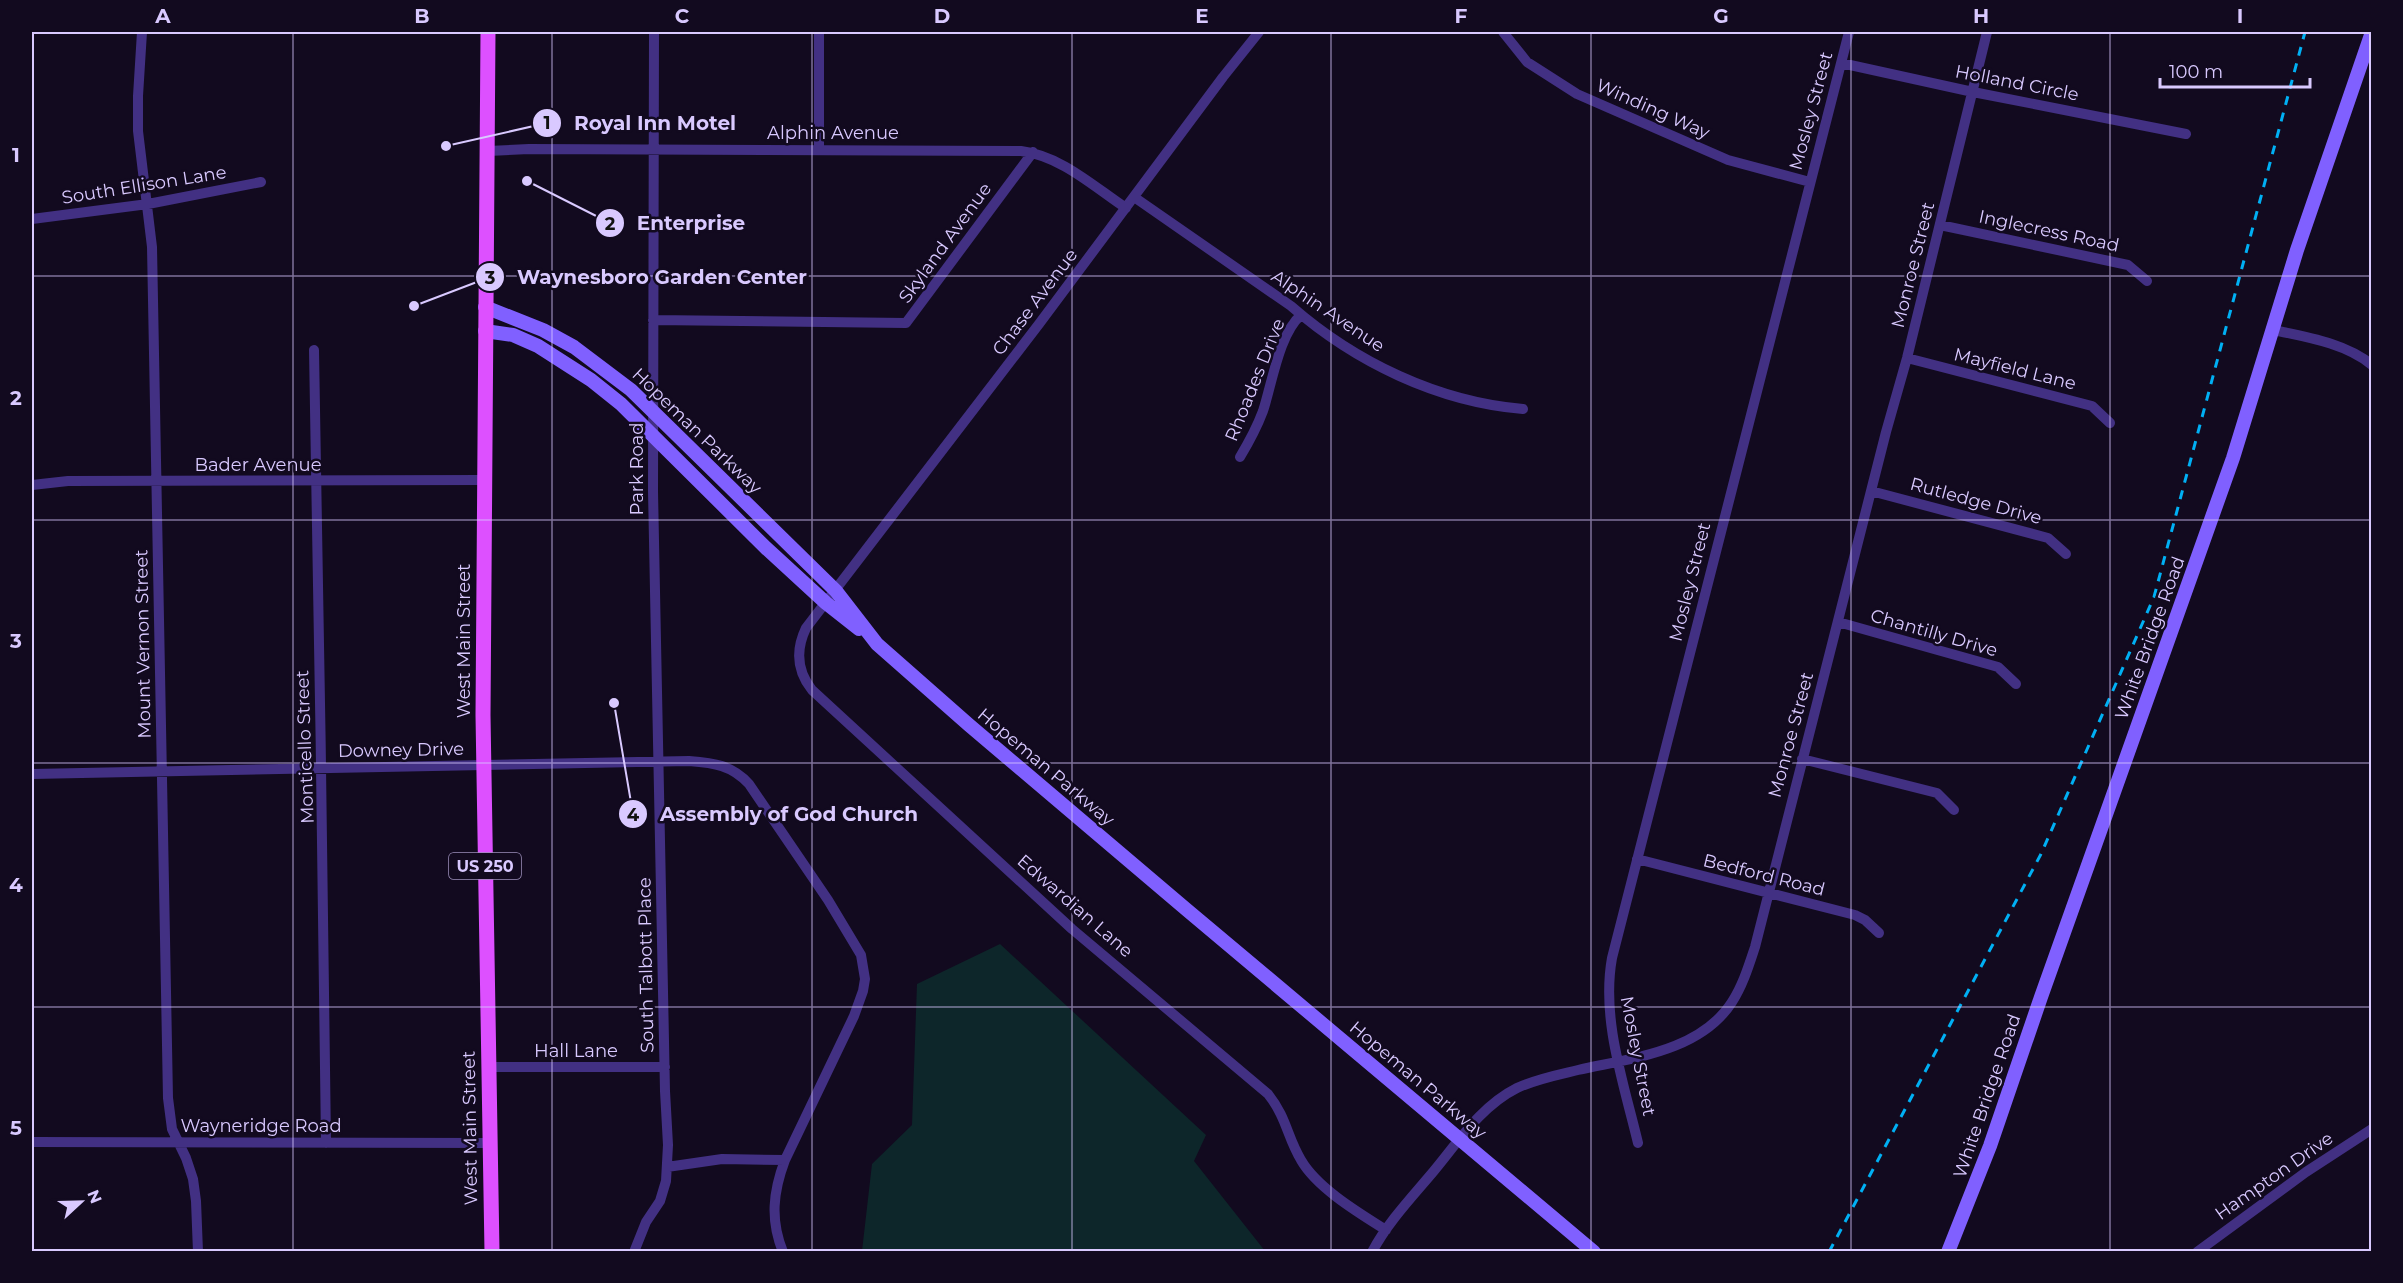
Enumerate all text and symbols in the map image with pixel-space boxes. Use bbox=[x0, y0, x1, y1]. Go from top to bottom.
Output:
text: A bbox=[154, 4, 171, 28]
text: B bbox=[414, 4, 430, 28]
text: C bbox=[675, 4, 690, 28]
text: D bbox=[934, 4, 950, 28]
text: E bbox=[1195, 4, 1209, 28]
text: F bbox=[1455, 4, 1468, 28]
text: G bbox=[1713, 4, 1729, 28]
text: H bbox=[1973, 4, 1989, 28]
text: I bbox=[2237, 4, 2243, 28]
street label: Mosley Street bbox=[1785, 49, 1837, 173]
scale bar bbox=[2160, 51, 2310, 89]
street label: Holland Circle bbox=[1953, 60, 2081, 106]
text: 100 m bbox=[2169, 61, 2223, 83]
street label: Winding Way bbox=[1593, 74, 1713, 144]
callout: Royal Inn Motel bbox=[532, 104, 749, 142]
text: Royal Inn Motel bbox=[574, 111, 736, 135]
text: 1 bbox=[543, 112, 551, 134]
street label: Alphin Avenue bbox=[767, 122, 899, 144]
text: 1 bbox=[12, 143, 20, 167]
street label: South Ellison Lane bbox=[60, 161, 228, 209]
street label: Skyland Avenue bbox=[894, 178, 996, 308]
street label: Monroe Street bbox=[1887, 200, 1939, 330]
callout: Enterprise bbox=[595, 204, 758, 242]
street label: Inglecress Road bbox=[1977, 205, 2121, 257]
text: Enterprise bbox=[637, 211, 745, 235]
text: 2 bbox=[605, 213, 616, 235]
street label: Chase Avenue bbox=[988, 244, 1082, 360]
callout: Waynesboro Garden Center bbox=[475, 258, 819, 296]
text: Waynesboro Garden Center bbox=[517, 265, 807, 289]
street label: Alphin Avenue bbox=[1267, 265, 1389, 357]
text: 3 bbox=[484, 267, 496, 289]
street label: Rhoades Drive bbox=[1220, 315, 1290, 445]
street label: Mayfield Lane bbox=[1952, 343, 2079, 395]
street label: Hopeman Parkway bbox=[628, 363, 767, 499]
text: 2 bbox=[10, 386, 22, 410]
street label: Park Road bbox=[626, 423, 648, 515]
street label: Bader Avenue bbox=[194, 454, 322, 476]
street label: Rutledge Drive bbox=[1908, 473, 2044, 529]
street label: Mosley Street bbox=[1665, 520, 1715, 644]
street label: Mount Vernon Street bbox=[130, 549, 156, 739]
street label: White Bridge Road bbox=[2110, 554, 2190, 722]
street label: West Main Street bbox=[453, 564, 475, 718]
street label: Chantilly Drive bbox=[1868, 604, 2000, 662]
text: 3 bbox=[9, 629, 22, 653]
street label: Monticello Street bbox=[291, 670, 319, 824]
street label: Monroe Street bbox=[1764, 670, 1818, 800]
street label: Hopeman Parkway bbox=[973, 703, 1119, 831]
street label: Downey Drive bbox=[338, 738, 464, 762]
callout: Assembly of God Church bbox=[618, 795, 930, 833]
text: Assembly of God Church bbox=[659, 802, 918, 826]
text: 4 bbox=[627, 804, 640, 826]
street label: Bedford Road bbox=[1701, 849, 1827, 901]
street label: Edwardian Lane bbox=[1013, 850, 1137, 962]
road number: US 250 bbox=[449, 853, 521, 879]
text: 4 bbox=[9, 873, 23, 897]
street label: South Talbott Place bbox=[633, 877, 659, 1053]
street label: Mosley Street bbox=[1616, 994, 1660, 1118]
street label: White Bridge Road bbox=[1949, 1011, 2025, 1181]
street label: Hopeman Parkway bbox=[1345, 1016, 1491, 1144]
street label: Hall Lane bbox=[534, 1040, 618, 1062]
street label: West Main Street bbox=[458, 1050, 482, 1206]
street label: Wayneridge Road bbox=[180, 1115, 342, 1137]
text: 5 bbox=[10, 1116, 22, 1140]
street label: Hampton Drive bbox=[2211, 1127, 2337, 1225]
north arrow bbox=[51, 1172, 111, 1232]
text: N bbox=[83, 1187, 106, 1206]

